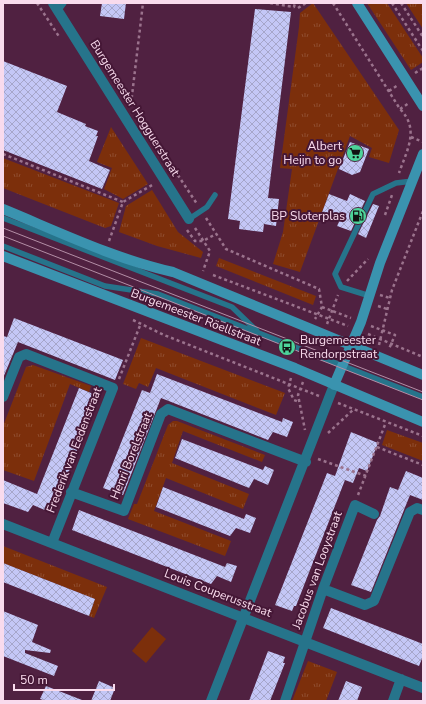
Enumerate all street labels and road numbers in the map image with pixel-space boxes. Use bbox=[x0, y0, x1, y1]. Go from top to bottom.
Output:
street label: Burgemeester Hogguerstraat bbox=[87, 37, 184, 180]
street label: Burgemeester Röellstraat bbox=[129, 285, 264, 350]
street label: Frederik van Eedenstraat bbox=[43, 384, 106, 515]
street label: Henri Borelstraat bbox=[106, 409, 156, 502]
street label: Jacobus van Looystraat bbox=[288, 508, 346, 632]
street label: Louis Couperusstraat bbox=[162, 565, 275, 621]

